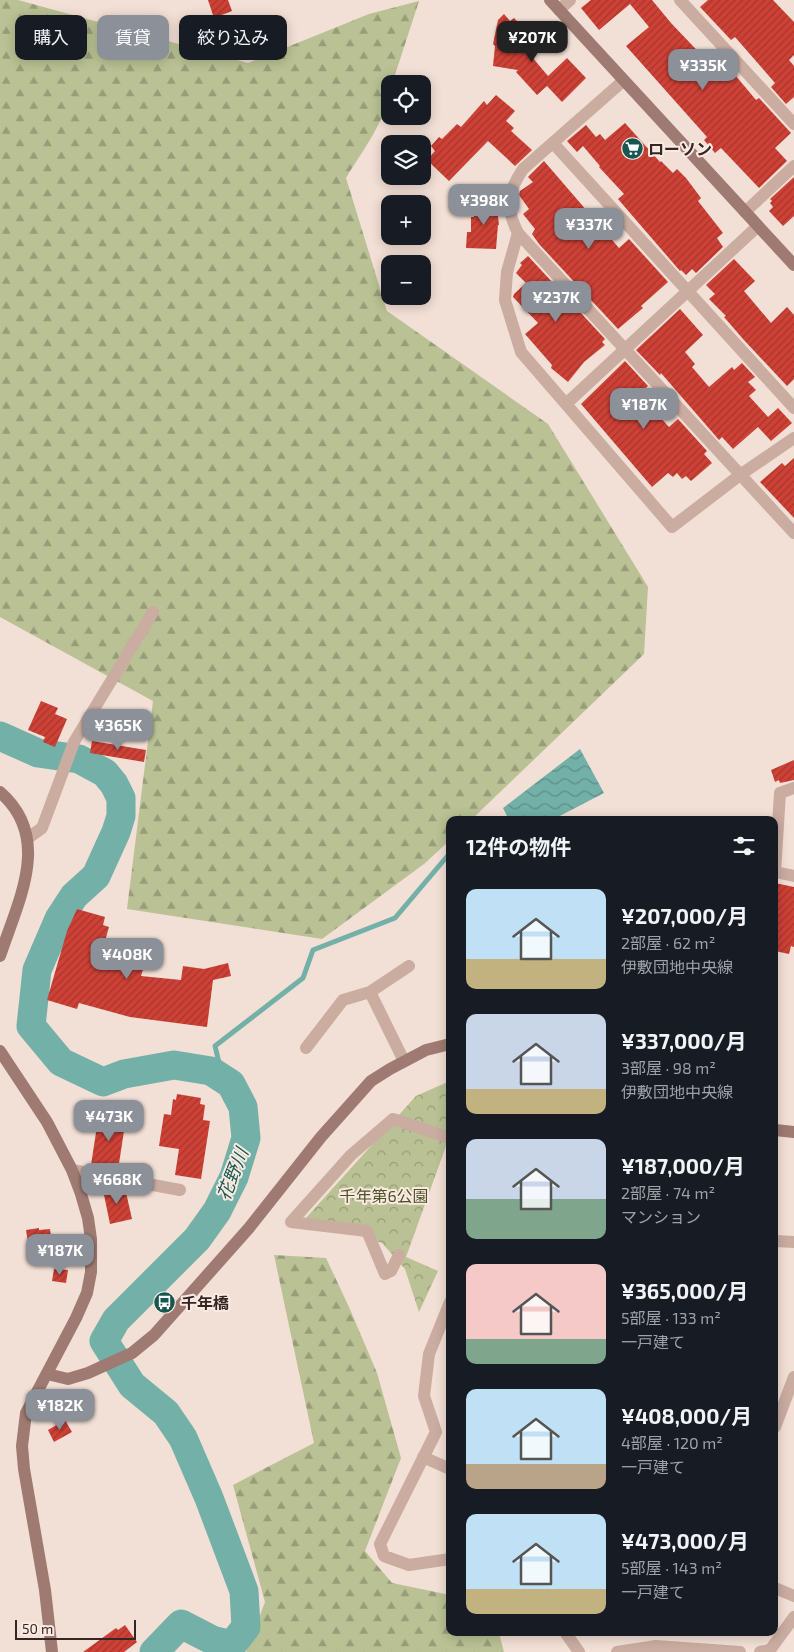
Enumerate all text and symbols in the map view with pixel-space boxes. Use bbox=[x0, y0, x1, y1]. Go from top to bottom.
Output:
chip: 購入 bbox=[15, 15, 87, 60]
chip: 賃貸 bbox=[97, 15, 169, 60]
chip: 絞り込み bbox=[179, 15, 287, 60]
pin: ¥207K bbox=[497, 20, 567, 63]
text: ¥207K bbox=[508, 27, 556, 46]
pin: ¥335K bbox=[668, 48, 738, 91]
text: ¥335K bbox=[679, 55, 727, 74]
map controls bbox=[381, 75, 431, 305]
button: locate bbox=[381, 75, 431, 125]
button: layers bbox=[381, 135, 431, 185]
supermarket icon: ローソン bbox=[620, 136, 644, 160]
place label: ローソン bbox=[648, 139, 712, 158]
pin: ¥398K bbox=[449, 184, 519, 226]
text: ¥398K bbox=[459, 190, 509, 209]
button: + bbox=[381, 195, 431, 245]
pin: ¥337K bbox=[554, 208, 624, 250]
text: ¥337K bbox=[565, 214, 613, 233]
button: − bbox=[381, 255, 431, 305]
pin: ¥237K bbox=[521, 280, 591, 323]
text: ¥237K bbox=[532, 287, 580, 306]
pin: ¥187K bbox=[609, 388, 679, 430]
text: ¥187K bbox=[621, 394, 667, 413]
pin: ¥365K bbox=[83, 708, 153, 751]
text: ¥365K bbox=[94, 715, 142, 734]
icon: filters bbox=[730, 832, 758, 860]
text: 12件の物件 bbox=[466, 834, 571, 859]
text: ¥207,000/月 bbox=[621, 903, 748, 928]
icon: home bbox=[506, 909, 566, 969]
text: 2部屋 · 62 m² bbox=[621, 933, 715, 952]
pin: ¥408K bbox=[92, 938, 162, 980]
text: ¥408K bbox=[101, 944, 153, 963]
text: 伊敷団地中央線 bbox=[621, 957, 733, 976]
text: ¥337,000/月 bbox=[621, 1028, 746, 1053]
icon: home bbox=[506, 1034, 566, 1094]
text: 3部屋 · 98 m² bbox=[621, 1058, 716, 1077]
text: 伊敷団地中央線 bbox=[621, 1082, 733, 1101]
pin: ¥473K bbox=[74, 1100, 144, 1142]
text: ¥473K bbox=[85, 1106, 133, 1125]
water label: 花野川 bbox=[212, 1143, 253, 1203]
text: ¥187,000/月 bbox=[621, 1153, 745, 1178]
icon: home bbox=[506, 1159, 566, 1219]
pin: ¥668K bbox=[82, 1162, 152, 1205]
text: ¥668K bbox=[92, 1169, 142, 1188]
text: 2部屋 · 74 m² bbox=[621, 1183, 715, 1202]
park label: 千年第6公園 bbox=[339, 1186, 429, 1205]
text: マンション bbox=[621, 1207, 701, 1226]
pin: ¥187K bbox=[25, 1234, 95, 1276]
text: ¥187K bbox=[37, 1240, 83, 1259]
text: ¥365,000/月 bbox=[621, 1278, 748, 1303]
icon: home bbox=[506, 1284, 566, 1344]
bus stop icon: 千年橋 bbox=[153, 1290, 177, 1314]
place label: 千年橋 bbox=[181, 1293, 229, 1312]
text: 5部屋 · 133 m² bbox=[621, 1308, 721, 1327]
text: 一戸建て bbox=[621, 1332, 685, 1351]
pin: ¥182K bbox=[25, 1388, 95, 1431]
text: ¥182K bbox=[37, 1395, 83, 1414]
text: ¥408,000/月 bbox=[621, 1403, 752, 1428]
icon: home bbox=[506, 1409, 566, 1469]
text: 4部屋 · 120 m² bbox=[621, 1433, 723, 1452]
text: 一戸建て bbox=[621, 1457, 685, 1476]
text: ¥473,000/月 bbox=[621, 1528, 749, 1553]
icon: home bbox=[506, 1534, 566, 1594]
text: 5部屋 · 143 m² bbox=[621, 1558, 722, 1577]
text: 一戸建て bbox=[621, 1582, 685, 1601]
scale bar bbox=[15, 1617, 136, 1640]
text: 50 m bbox=[22, 1620, 53, 1637]

